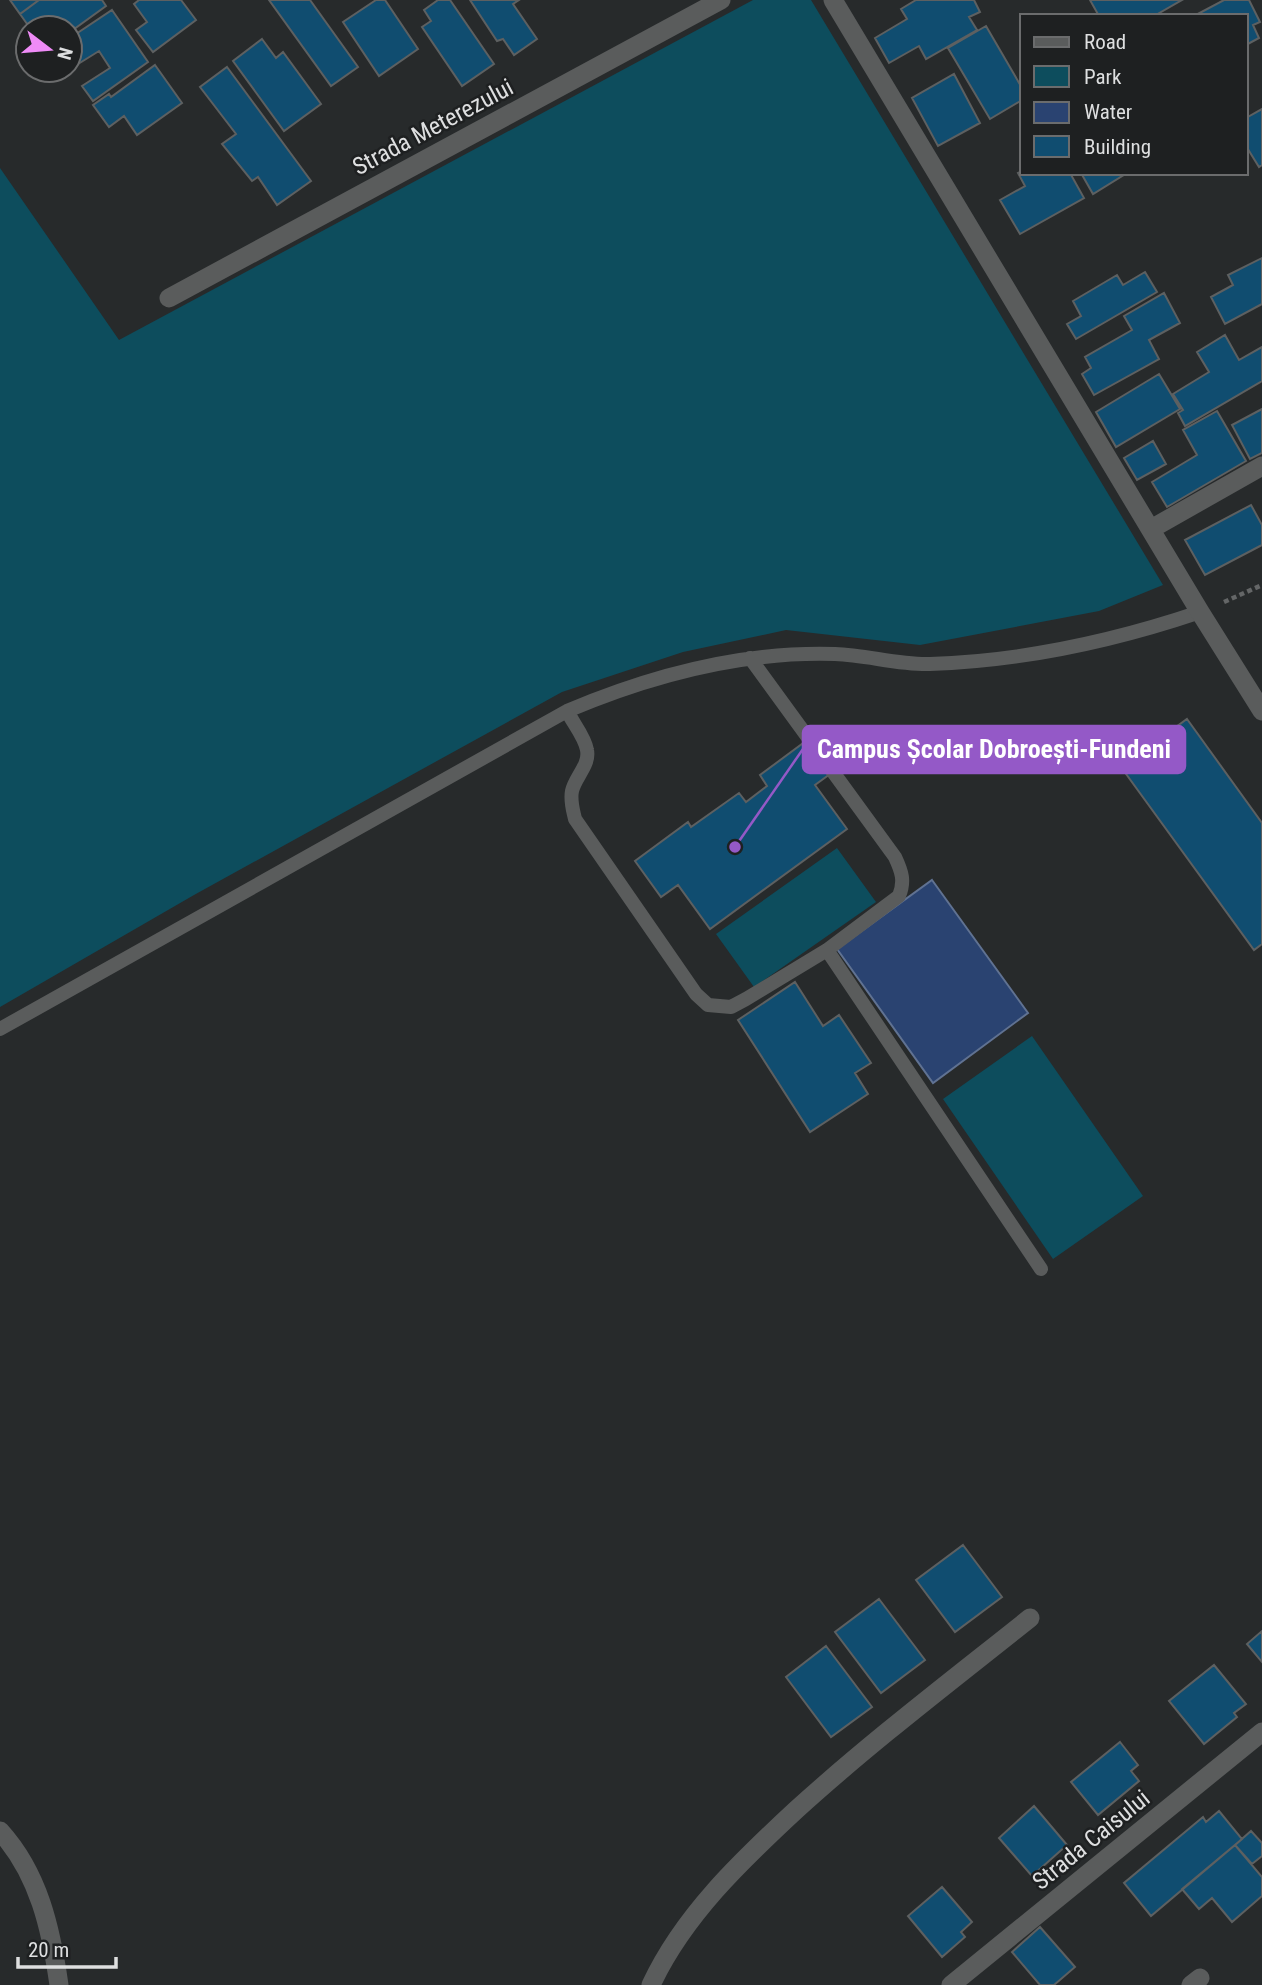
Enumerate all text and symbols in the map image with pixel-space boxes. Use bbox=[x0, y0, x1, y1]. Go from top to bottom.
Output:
north arrow bbox=[14, 14, 84, 84]
legend bbox=[1020, 14, 1248, 175]
text: Road bbox=[1084, 30, 1126, 54]
text: N bbox=[52, 45, 78, 62]
text: Park bbox=[1084, 65, 1122, 89]
street label: Strada Meterezului bbox=[348, 73, 518, 181]
text: Water bbox=[1084, 100, 1132, 124]
text: Building bbox=[1084, 135, 1151, 159]
callout: Campus Școlar Dobroești-Fundeni bbox=[803, 726, 1185, 773]
text: Campus Școlar Dobroești-Fundeni bbox=[817, 734, 1171, 765]
street label: Strada Caisului bbox=[1027, 1784, 1155, 1896]
scale bar bbox=[18, 1926, 116, 1970]
text: 20 m bbox=[28, 1938, 69, 1962]

